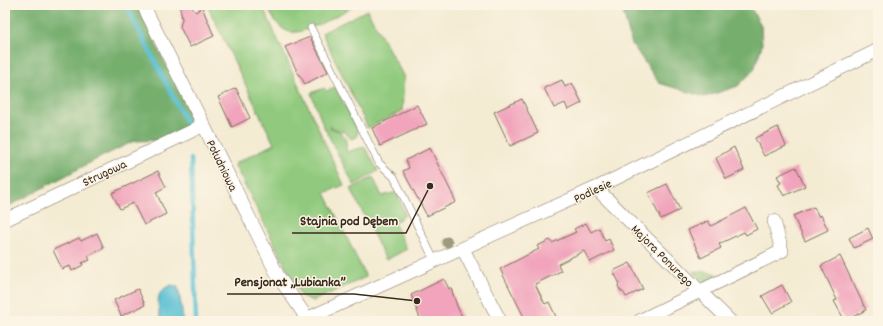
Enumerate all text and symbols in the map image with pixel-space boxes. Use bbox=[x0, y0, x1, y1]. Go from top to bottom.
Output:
street label: Południowa bbox=[200, 137, 242, 196]
street label: Strugowa bbox=[80, 155, 131, 193]
street label: Podlesie bbox=[571, 175, 616, 209]
callout: Stajnia pod Dębem bbox=[292, 207, 406, 233]
text: Stajnia pod Dębem bbox=[300, 212, 398, 232]
street label: Majora Ponurego bbox=[625, 221, 697, 293]
callout: Pensjonat „Lubianka” bbox=[227, 268, 354, 294]
text: Pensjonat „Lubianka” bbox=[234, 273, 346, 293]

